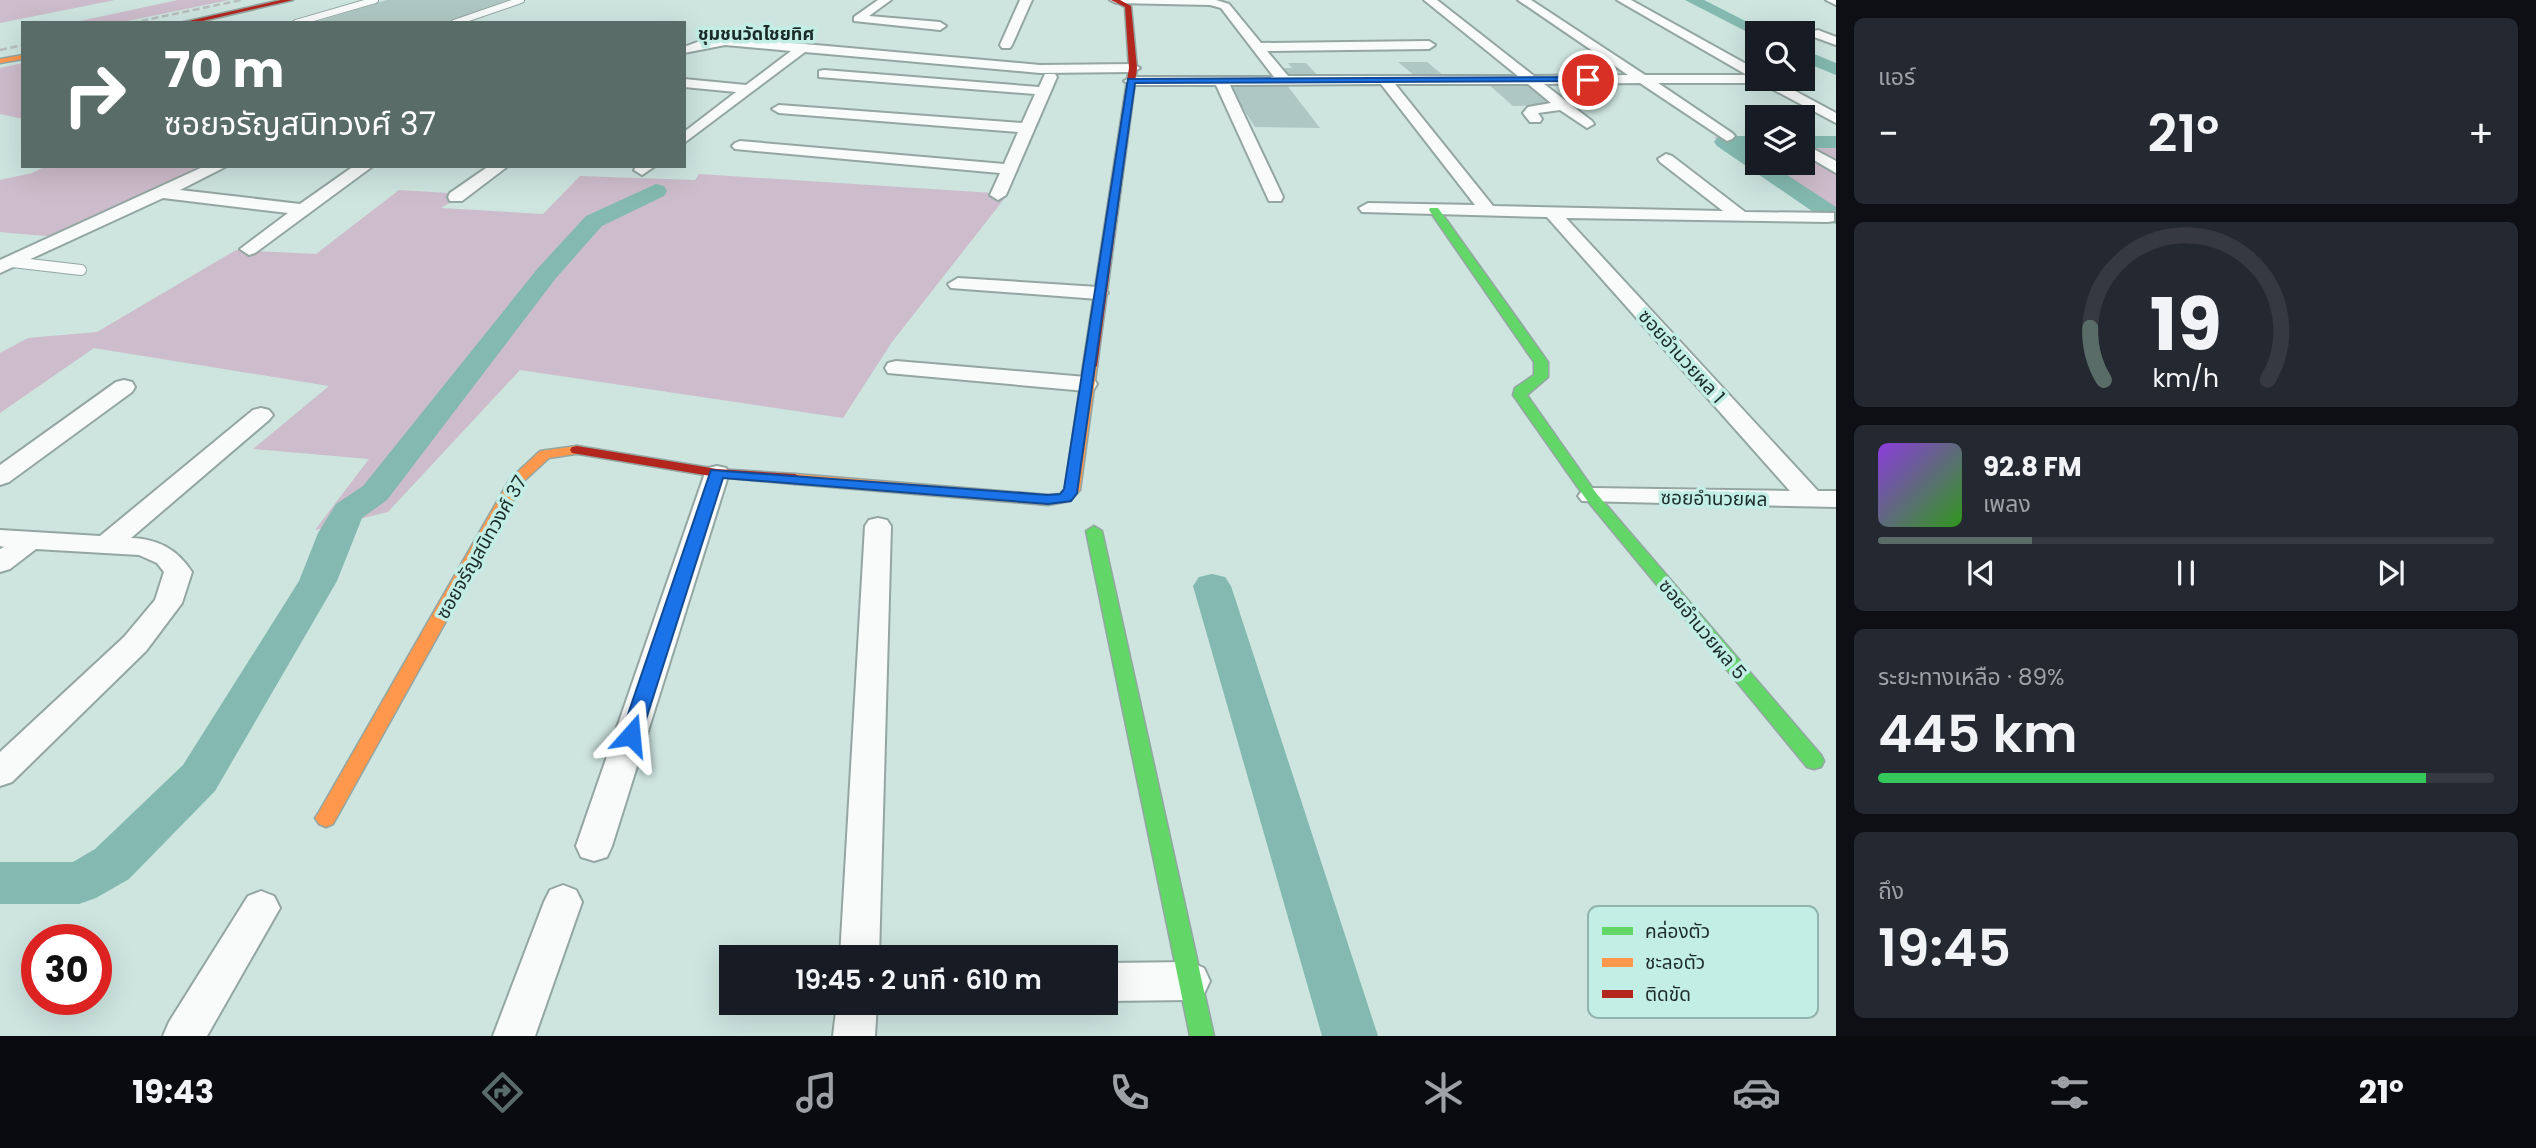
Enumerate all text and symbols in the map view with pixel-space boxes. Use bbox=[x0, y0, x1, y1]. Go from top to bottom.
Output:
district label: ชุมชนวัดไชยทิศ bbox=[698, 21, 814, 46]
map controls bbox=[1745, 21, 1815, 175]
button: search bbox=[1745, 21, 1815, 91]
text: 70 m bbox=[164, 36, 284, 104]
icon: right bbox=[49, 49, 140, 140]
pin bbox=[1558, 50, 1618, 110]
icon: arrive bbox=[1569, 61, 1607, 99]
text: แอร์ bbox=[1878, 61, 1915, 93]
text: 21° bbox=[2148, 97, 2219, 170]
text: ซอยจรัญสนิทวงศ์ 37 bbox=[164, 101, 436, 146]
button: layers bbox=[1745, 105, 1815, 175]
text: − bbox=[1878, 107, 1899, 160]
text: + bbox=[2468, 107, 2494, 160]
text: 19 bbox=[2150, 275, 2222, 376]
street label: ซอยอำนวยผล 1 bbox=[1632, 303, 1731, 409]
text: km/h bbox=[2153, 361, 2219, 396]
text: 92.8 FM bbox=[1983, 449, 2082, 485]
street label: ซอยจรัญสนิทวงศ์ 37 bbox=[429, 471, 534, 624]
street label: ซอยอำนวยผล bbox=[1660, 484, 1768, 513]
text: เพลง bbox=[1983, 488, 2031, 520]
icon: previous bbox=[1962, 554, 2000, 592]
icon: pause bbox=[2167, 554, 2205, 592]
icon: next bbox=[2372, 554, 2410, 592]
street label: ซอยอำนวยผล 5 bbox=[1652, 573, 1753, 685]
text: ระยะทางเหลือ · 89% bbox=[1878, 661, 2064, 693]
text: 445 km bbox=[1878, 697, 2077, 770]
position arrow bbox=[594, 698, 668, 772]
text: ถึง bbox=[1878, 875, 1904, 907]
legend bbox=[1588, 906, 1818, 1018]
text: 19:45 bbox=[1878, 911, 2011, 984]
text: คล่องตัว bbox=[1645, 918, 1710, 945]
speed limit sign: 30 bbox=[21, 924, 112, 1015]
text: ชะลอตัว bbox=[1645, 949, 1705, 976]
text: 19:45 · 2 นาที · 610 m bbox=[795, 962, 1042, 998]
text: ติดขัด bbox=[1645, 981, 1691, 1008]
icon: directions bbox=[478, 1068, 527, 1117]
icon: music bbox=[792, 1068, 841, 1117]
icon: phone bbox=[1105, 1068, 1154, 1117]
icon: climate bbox=[1419, 1068, 1468, 1117]
icon: car bbox=[1732, 1068, 1781, 1117]
icon: filters bbox=[2045, 1068, 2094, 1117]
text: 19:43 bbox=[132, 1069, 214, 1114]
text: 21° bbox=[2359, 1069, 2404, 1114]

